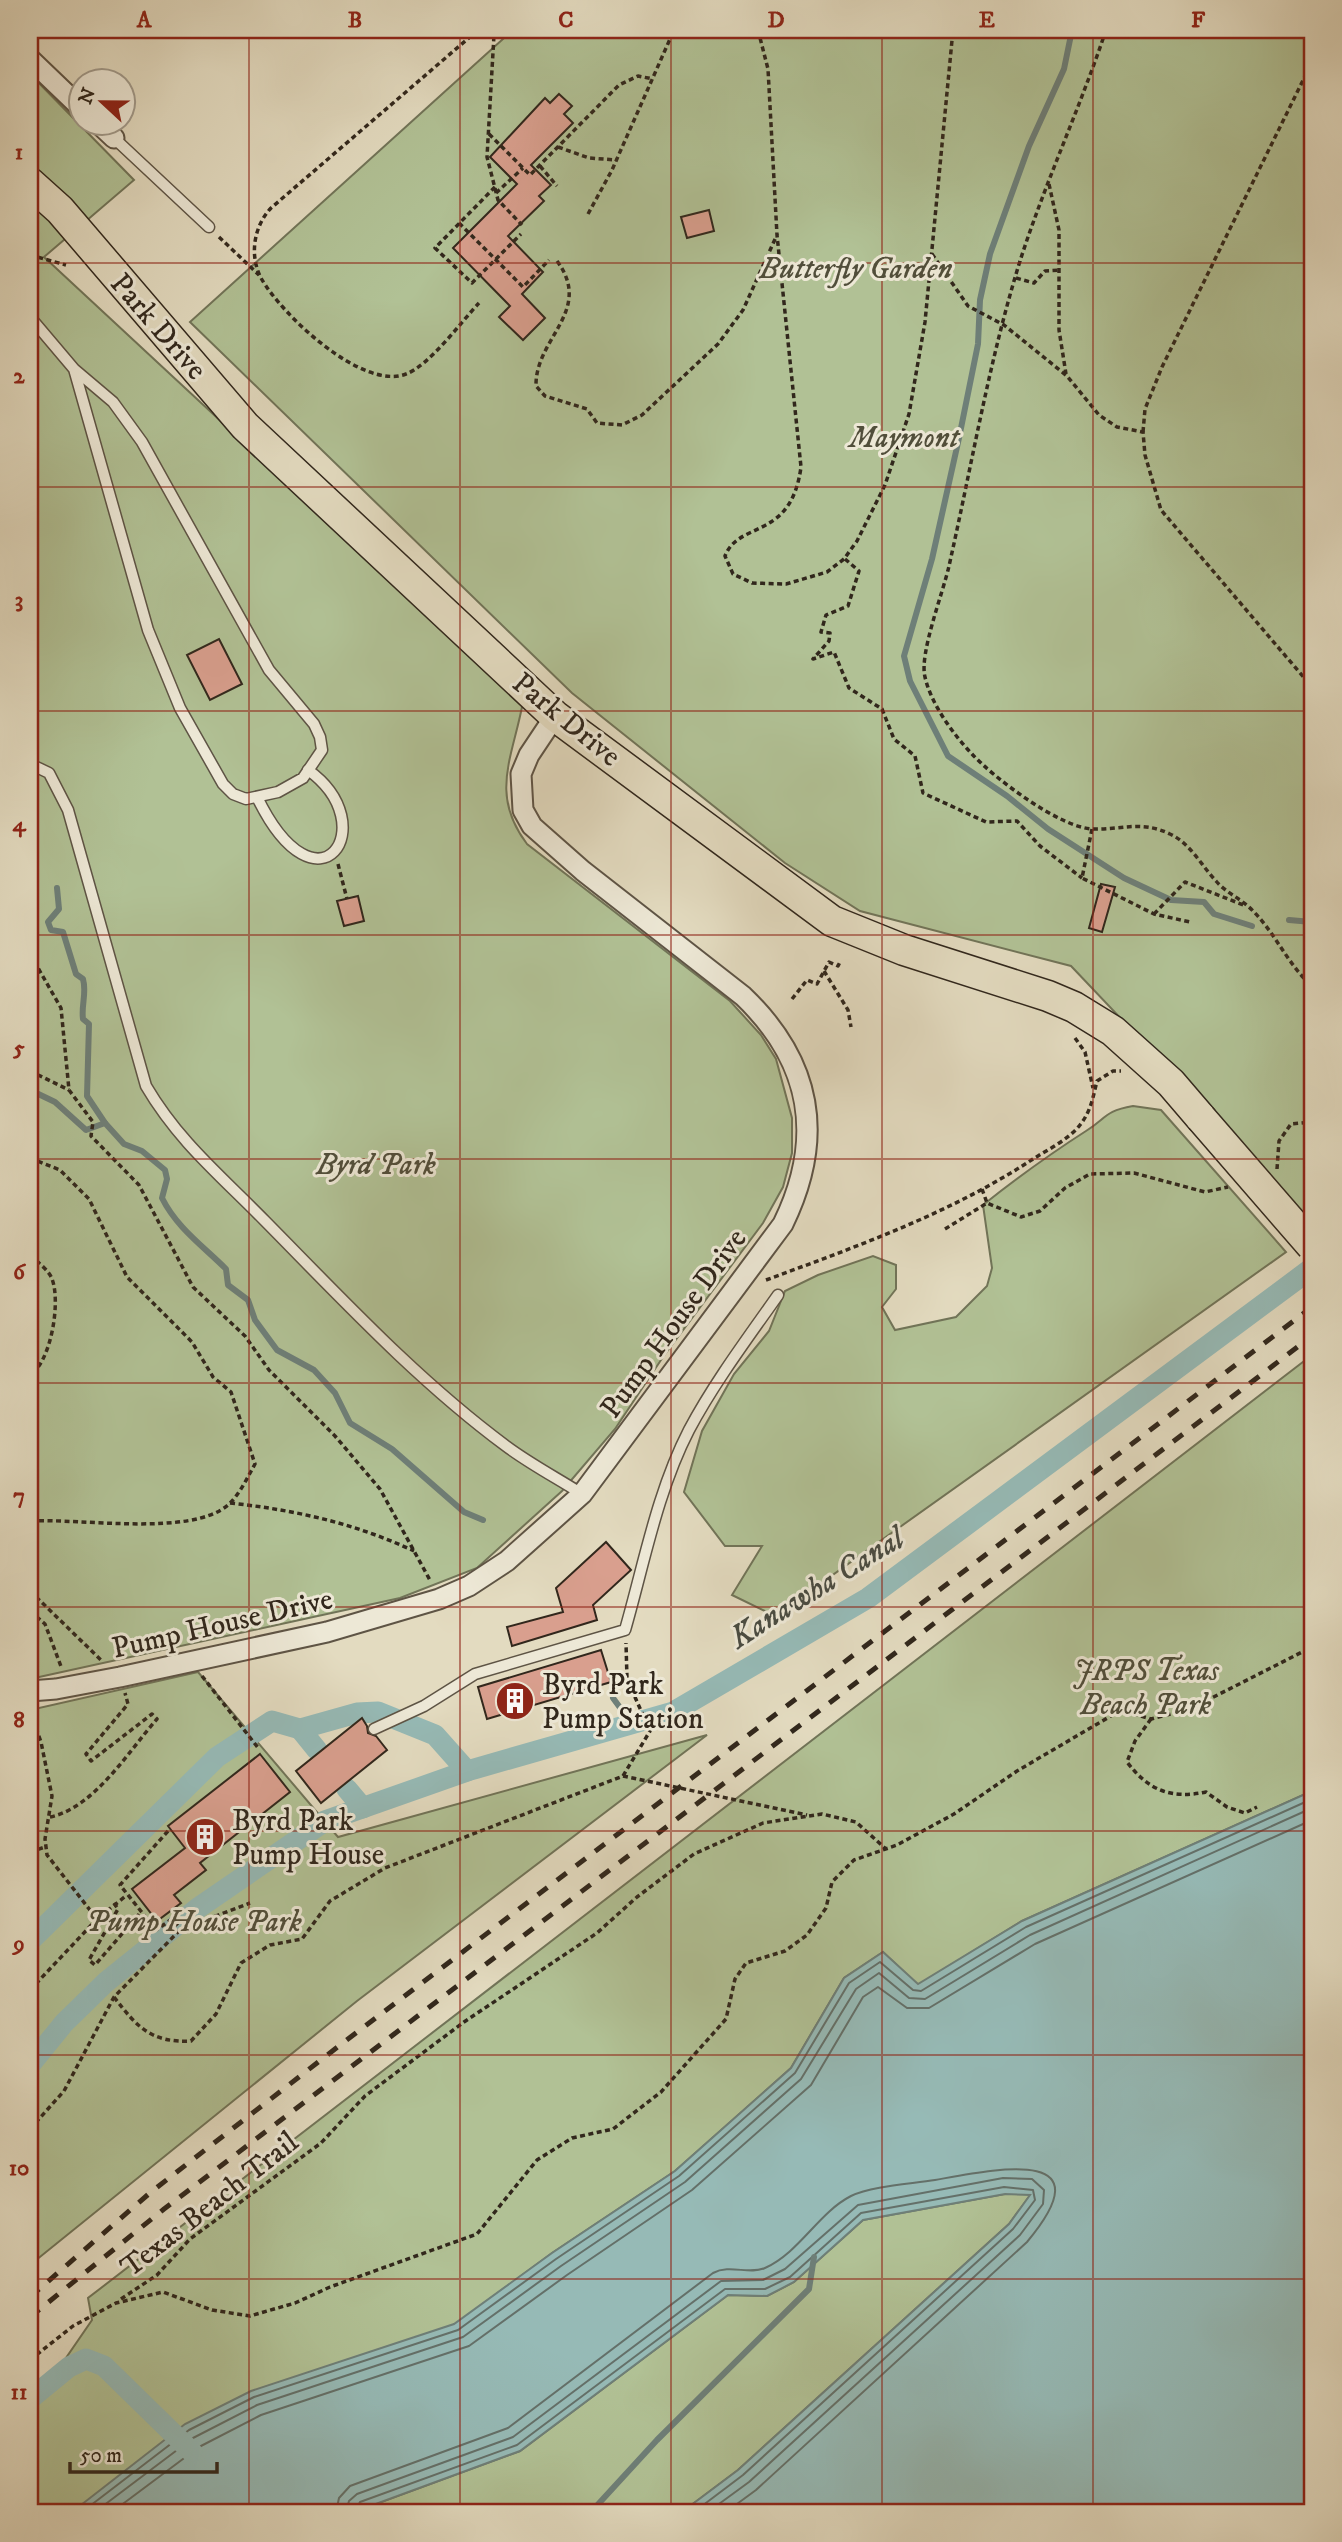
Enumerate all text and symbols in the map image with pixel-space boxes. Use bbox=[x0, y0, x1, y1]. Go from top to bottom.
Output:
text: A bbox=[136, 6, 153, 35]
text: B bbox=[348, 6, 362, 35]
text: C bbox=[558, 6, 574, 35]
text: D bbox=[767, 6, 785, 35]
text: E bbox=[979, 6, 995, 35]
text: F bbox=[1191, 6, 1206, 35]
north arrow bbox=[66, 66, 136, 136]
text: N bbox=[74, 84, 101, 108]
text: 1 bbox=[15, 138, 23, 167]
park label: Butterfly Garden bbox=[759, 251, 952, 289]
street label: Park Drive bbox=[101, 266, 214, 388]
text: 2 bbox=[13, 362, 25, 391]
park label: Maymont bbox=[847, 420, 961, 457]
text: 3 bbox=[15, 586, 23, 615]
street label: Park Drive bbox=[504, 665, 628, 775]
text: 4 bbox=[12, 810, 27, 839]
text: 5 bbox=[12, 1034, 25, 1063]
park label: Byrd Park bbox=[315, 1147, 436, 1184]
street label: Pump House Drive bbox=[593, 1222, 755, 1426]
text: 6 bbox=[13, 1258, 27, 1287]
text: 7 bbox=[13, 1482, 25, 1511]
water label: Kanawha Canal bbox=[721, 1517, 915, 1659]
street label: Pump House Drive bbox=[108, 1581, 336, 1668]
park label: JRPS Texas Beach Park bbox=[1073, 1653, 1220, 1724]
place label: Byrd Park Pump Station bbox=[542, 1667, 704, 1738]
building icon: Byrd Park Pump Station bbox=[494, 1680, 536, 1722]
text: 8 bbox=[13, 1706, 25, 1735]
place label: Byrd Park Pump House bbox=[232, 1803, 384, 1874]
building icon: Byrd Park Pump House bbox=[184, 1816, 226, 1858]
park label: Pump House Park bbox=[86, 1904, 302, 1941]
text: 9 bbox=[11, 1930, 25, 1959]
street label: Texas Beach Trail bbox=[114, 2124, 306, 2286]
text: 10 bbox=[9, 2154, 29, 2183]
text: 11 bbox=[11, 2378, 27, 2407]
scale bar bbox=[70, 2430, 217, 2474]
text: 50 m bbox=[80, 2443, 122, 2469]

